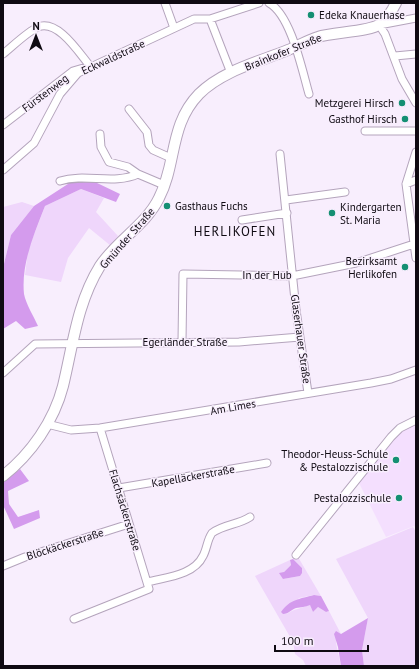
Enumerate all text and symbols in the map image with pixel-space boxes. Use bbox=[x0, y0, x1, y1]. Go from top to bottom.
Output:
place label: Edeka Knauerhase bbox=[319, 8, 405, 22]
marker: Edeka Knauerhase bbox=[306, 10, 316, 20]
north arrow bbox=[16, 16, 56, 56]
text: N bbox=[32, 19, 40, 33]
street label: Brainkofer Straße bbox=[242, 30, 324, 74]
street label: Eckwaldstraße bbox=[79, 36, 147, 78]
street label: Fürstenweg bbox=[19, 71, 71, 115]
place label: Metzgerei Hirsch bbox=[315, 96, 394, 110]
marker: Metzgerei Hirsch bbox=[397, 98, 407, 108]
place label: Gasthof Hirsch bbox=[329, 112, 397, 126]
marker: Gasthof Hirsch bbox=[400, 114, 410, 124]
place label: Gasthaus Fuchs bbox=[175, 199, 248, 213]
place label: Kindergarten St. Maria bbox=[340, 200, 402, 227]
marker: Gasthaus Fuchs bbox=[162, 201, 172, 211]
street label: Gmünder Straße bbox=[97, 204, 158, 272]
marker: Kindergarten St. Maria bbox=[327, 208, 337, 218]
district label: HERLIKOFEN bbox=[194, 223, 276, 240]
place label: Bezirksamt Herlikofen bbox=[345, 254, 397, 281]
marker: Bezirksamt Herlikofen bbox=[400, 262, 410, 272]
street label: In der Hub bbox=[242, 268, 292, 282]
street label: Glaserhauer Straße bbox=[288, 294, 314, 385]
street label: Egerländer Straße bbox=[143, 335, 228, 349]
street label: Am Limes bbox=[209, 396, 257, 418]
place label: Theodor-Heuss-Schule & Pestalozzischule bbox=[281, 447, 388, 474]
marker: Theodor-Heuss-Schule & Pestalozzischule bbox=[391, 455, 401, 465]
street label: Kapelläckerstraße bbox=[150, 462, 236, 490]
street label: Flachsäckerstraße bbox=[106, 468, 144, 553]
place label: Pestalozzischule bbox=[314, 491, 391, 505]
marker: Pestalozzischule bbox=[394, 493, 404, 503]
street label: Blöckäckerstraße bbox=[25, 525, 106, 563]
scale bar bbox=[275, 627, 368, 653]
text: 100 m bbox=[281, 633, 314, 648]

